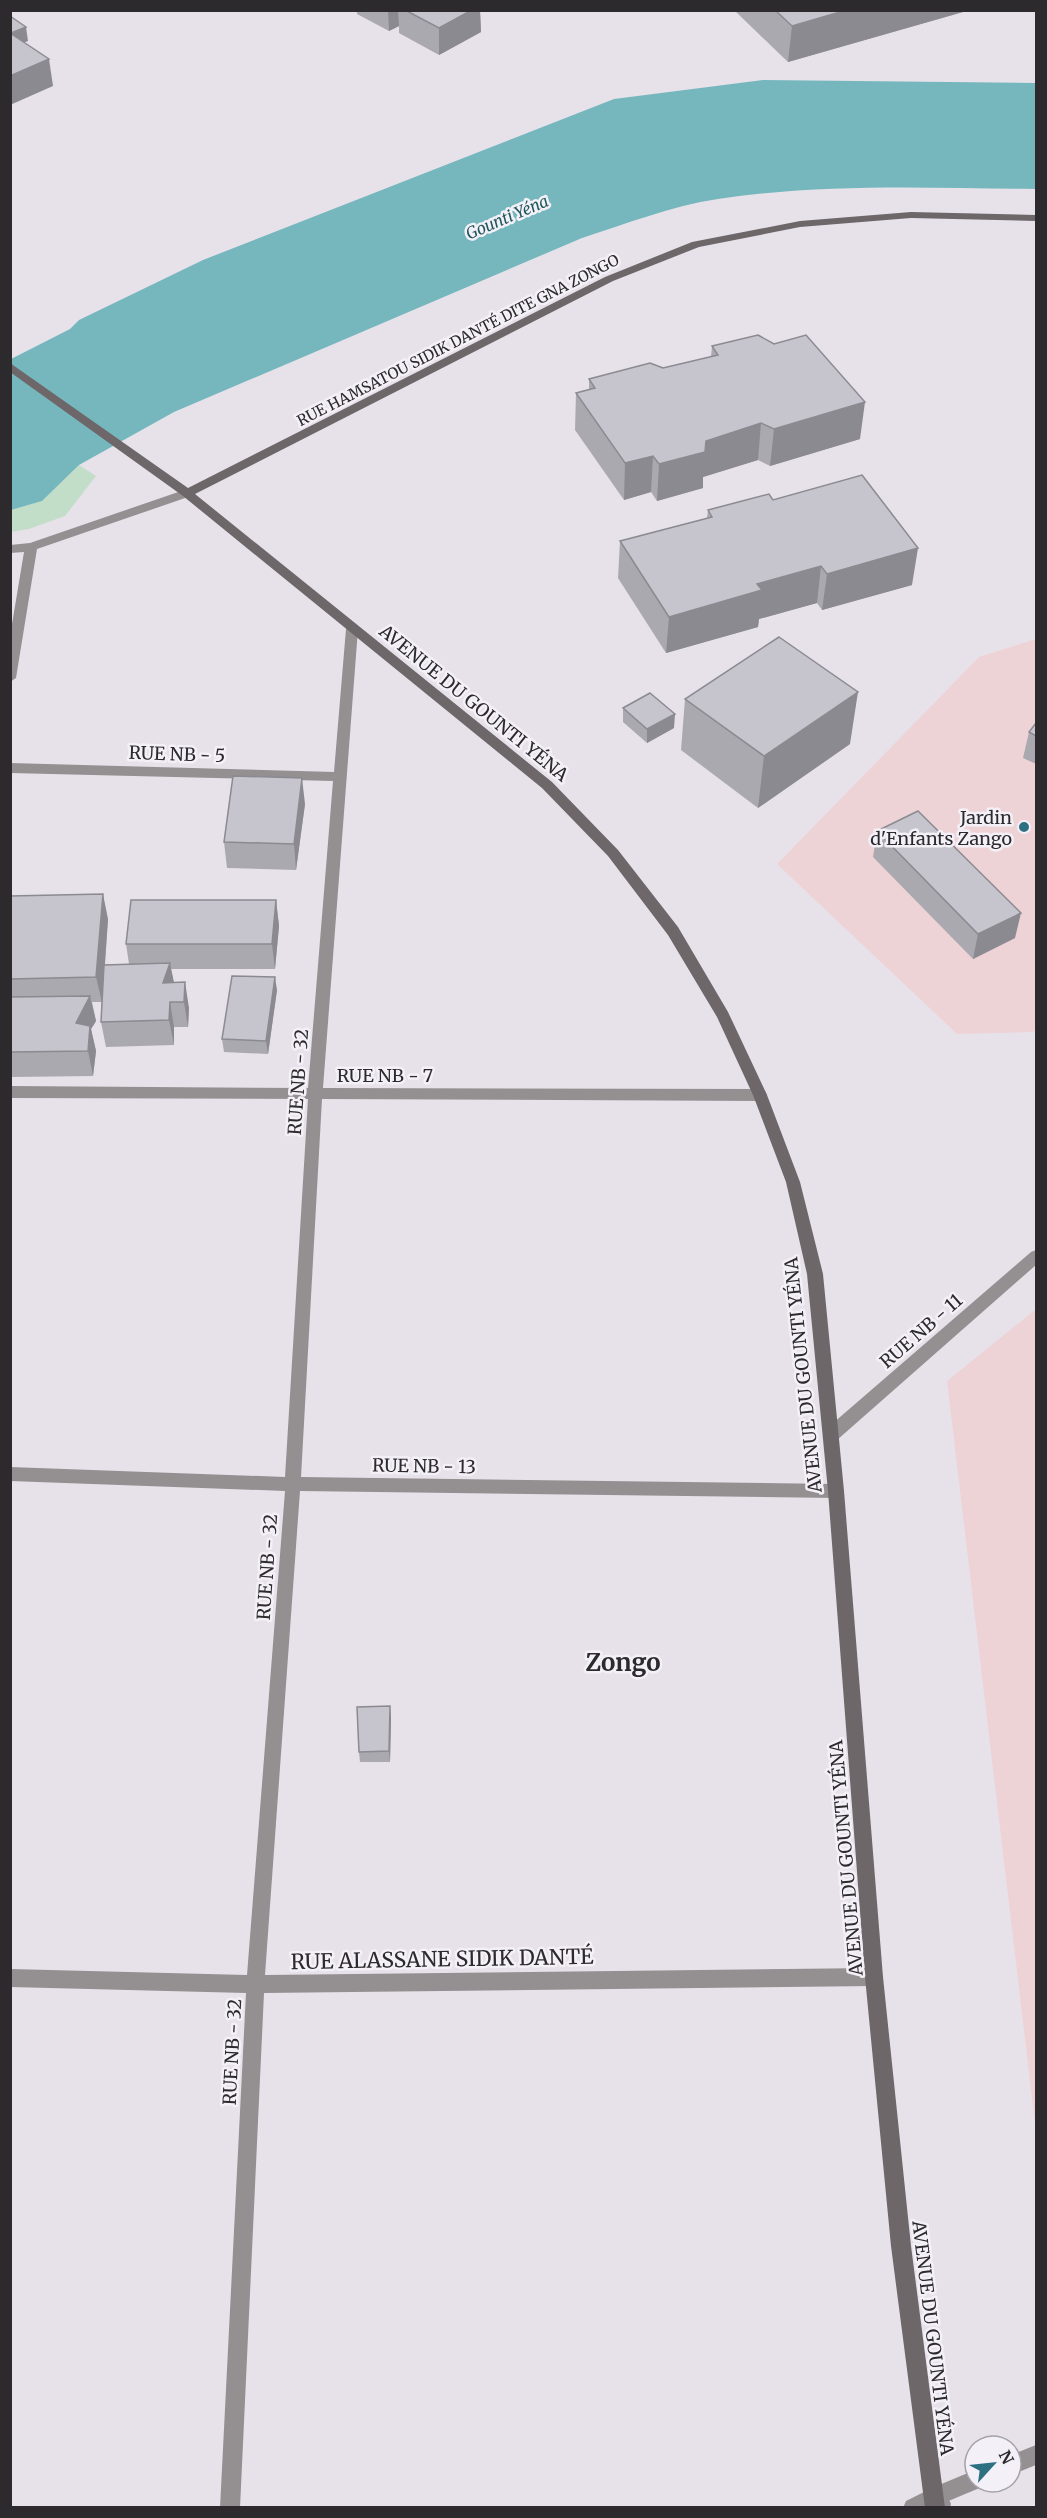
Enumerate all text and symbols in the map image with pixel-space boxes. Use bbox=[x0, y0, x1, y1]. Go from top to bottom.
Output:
water label: Gounti Yéna bbox=[463, 191, 551, 243]
street label: RUE HAMSATOU SIDIK DANTÉ DITE GNA ZONGO bbox=[293, 249, 622, 430]
street label: AVENUE DU GOUNTI YÉNA bbox=[374, 619, 573, 787]
street label: RUE NB - 5 bbox=[128, 741, 226, 767]
place label: Jardin d'Enfants Zango bbox=[870, 806, 1012, 850]
marker: Jardin d'Enfants Zango bbox=[1017, 820, 1031, 834]
street label: RUE NB - 32 bbox=[283, 1028, 313, 1136]
street label: RUE NB - 7 bbox=[337, 1064, 433, 1087]
street label: AVENUE DU GOUNTI YÉNA bbox=[779, 1256, 827, 1495]
street label: RUE NB - 11 bbox=[875, 1289, 967, 1373]
street label: RUE NB - 13 bbox=[372, 1454, 476, 1478]
street label: RUE NB - 32 bbox=[252, 1513, 282, 1621]
district label: Zongo bbox=[585, 1647, 661, 1678]
street label: AVENUE DU GOUNTI YÉNA bbox=[824, 1739, 868, 1978]
street label: RUE ALASSANE SIDIK DANTÉ bbox=[290, 1942, 594, 1975]
street label: RUE NB - 32 bbox=[218, 1998, 246, 2106]
street label: AVENUE DU GOUNTI YÉNA bbox=[907, 2218, 959, 2457]
north arrow bbox=[963, 2434, 1023, 2494]
text: N bbox=[995, 2447, 1018, 2468]

